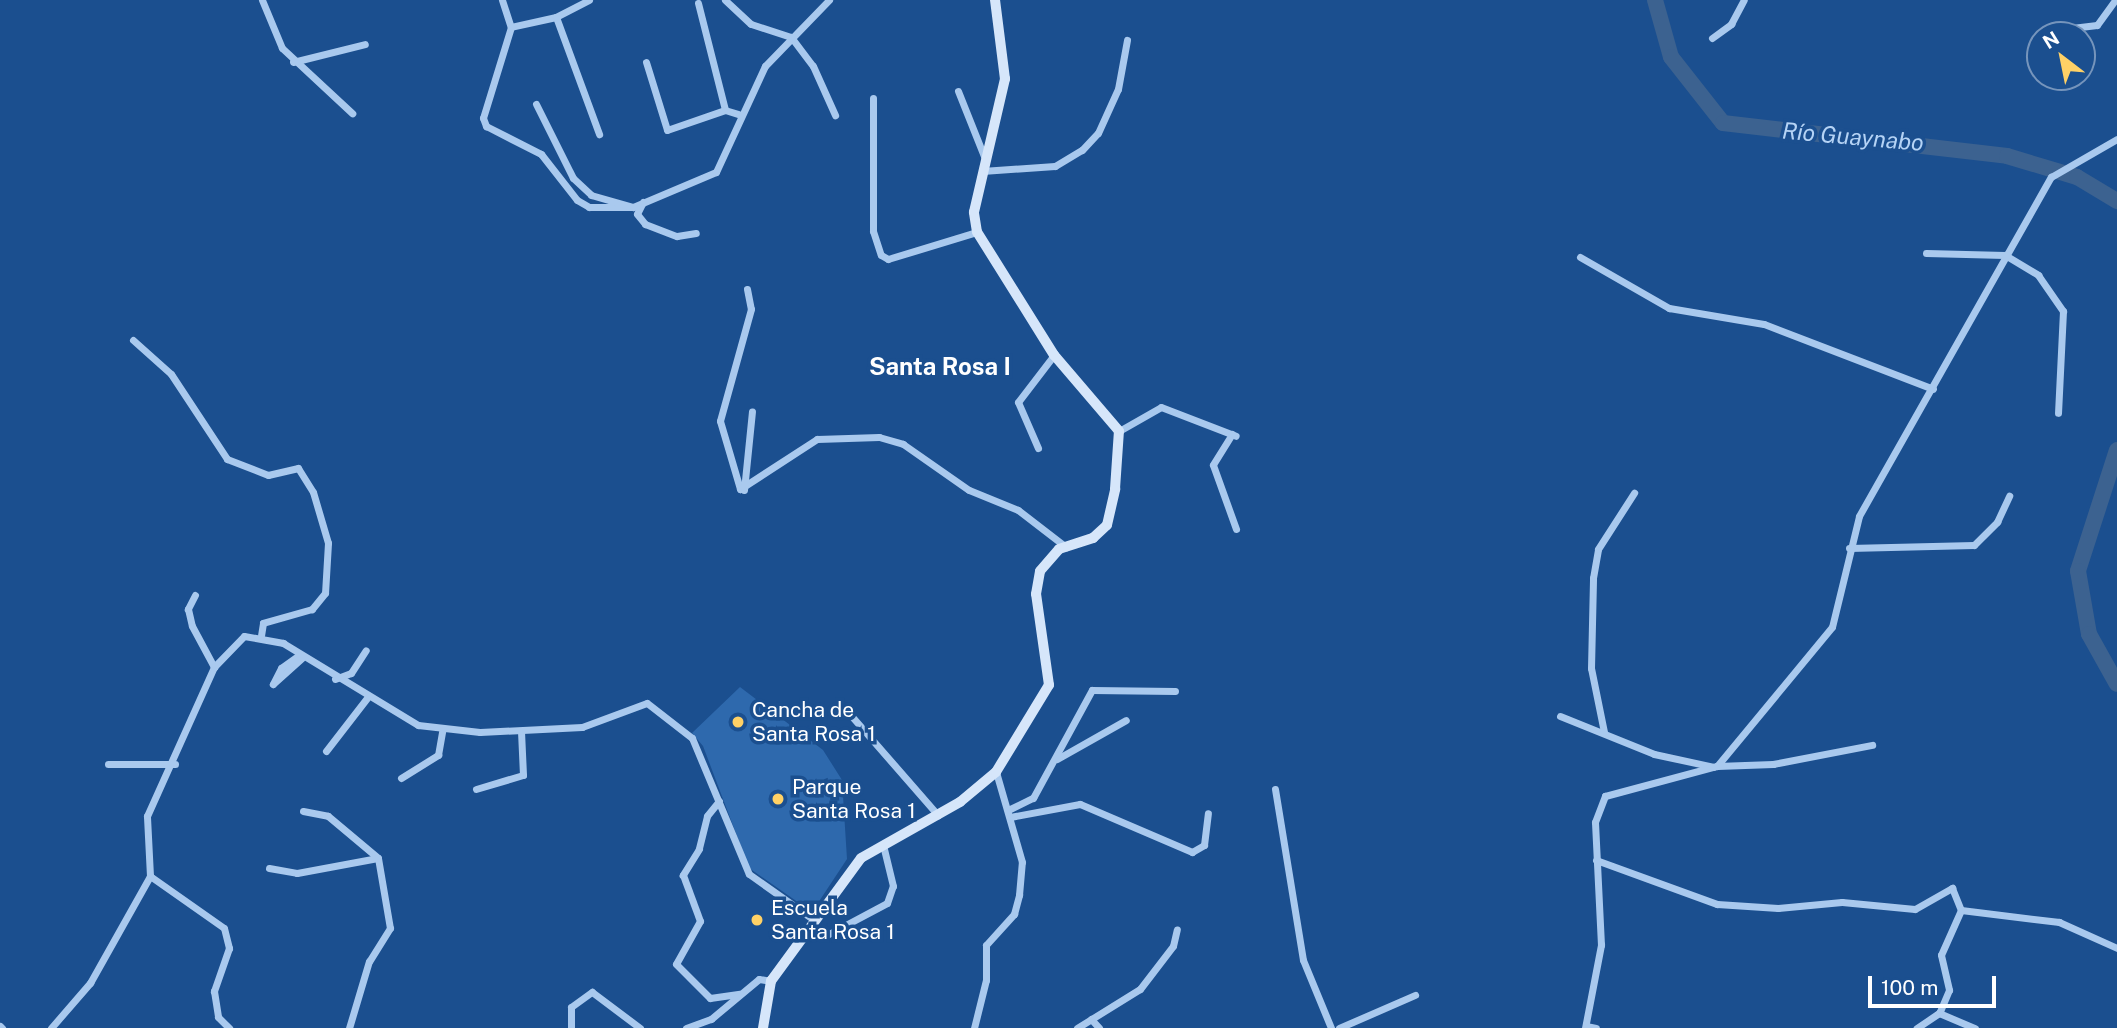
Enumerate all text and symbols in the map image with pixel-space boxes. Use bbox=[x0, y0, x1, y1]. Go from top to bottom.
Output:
north arrow bbox=[2026, 21, 2096, 91]
text: N bbox=[2039, 27, 2063, 53]
water label: Río Guaynabo bbox=[1781, 117, 1925, 157]
district label: Santa Rosa I bbox=[869, 353, 1011, 381]
place label: Cancha de Santa Rosa 1 bbox=[752, 697, 876, 747]
marker: Cancha de Santa Rosa 1 bbox=[730, 714, 746, 730]
place label: Parque Santa Rosa 1 bbox=[792, 774, 916, 824]
marker: Parque Santa Rosa 1 bbox=[770, 791, 786, 807]
place label: Escuela Santa Rosa 1 bbox=[771, 895, 895, 945]
marker: Escuela Santa Rosa 1 bbox=[749, 912, 765, 928]
scale bar bbox=[1872, 962, 2000, 1006]
text: 100 m bbox=[1881, 975, 1938, 1000]

